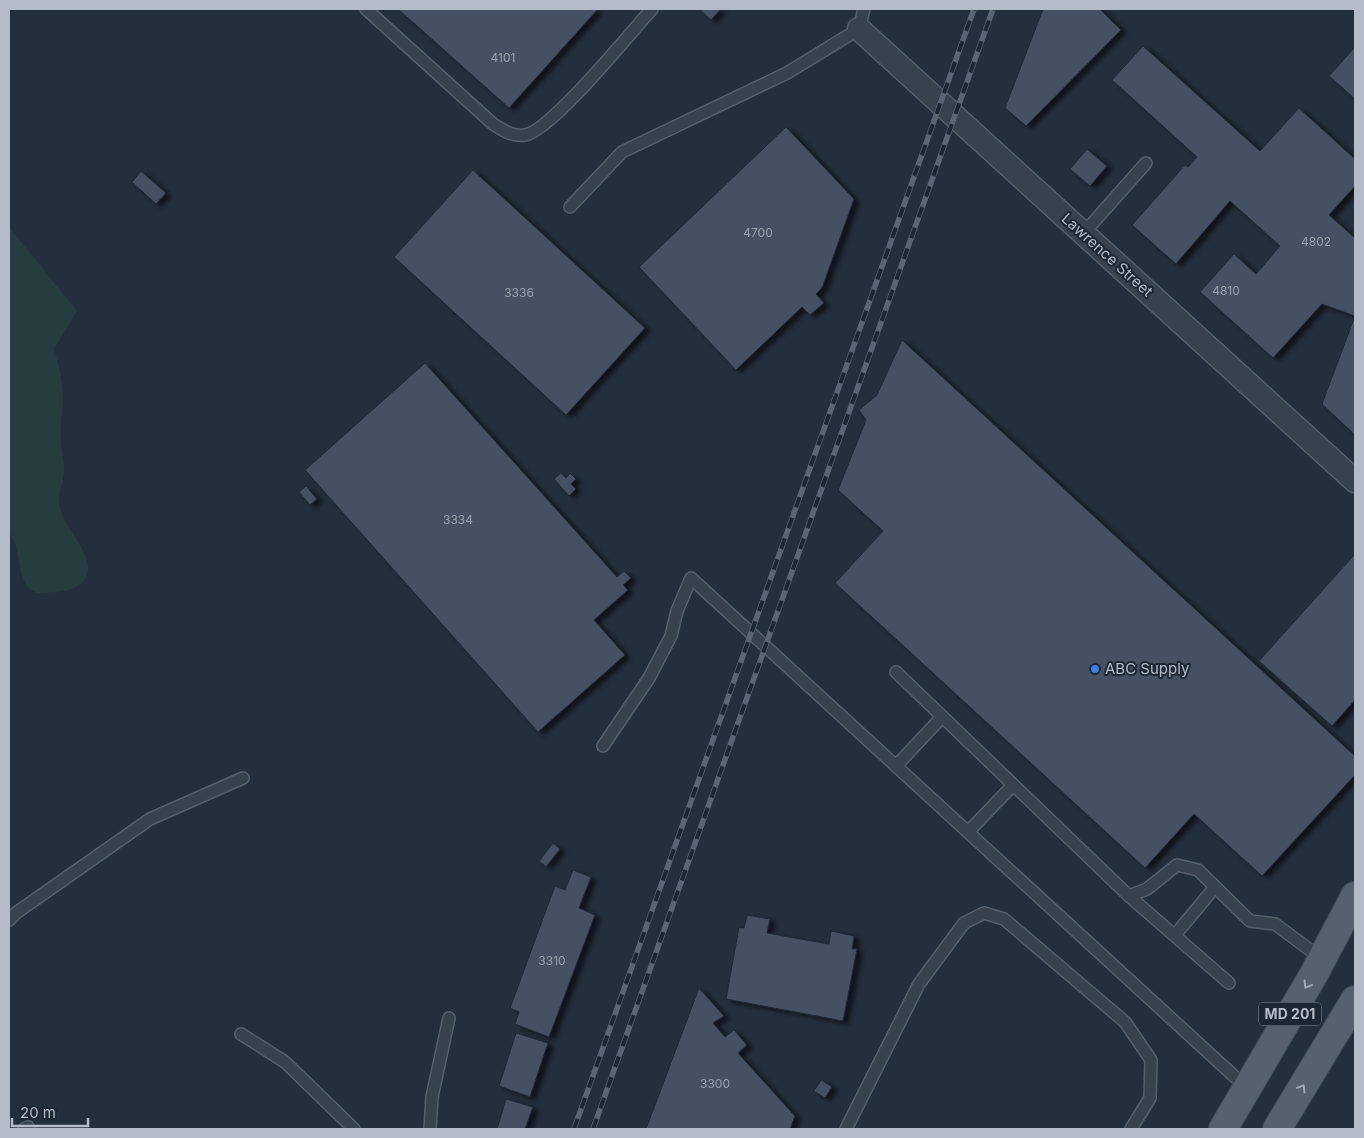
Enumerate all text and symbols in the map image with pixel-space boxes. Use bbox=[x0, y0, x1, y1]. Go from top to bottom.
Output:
house number: 4101 bbox=[491, 50, 515, 65]
street label: Lawrence Street bbox=[1058, 209, 1157, 301]
house number: 4700 bbox=[743, 225, 773, 240]
house number: 4802 bbox=[1301, 234, 1331, 249]
house number: 4810 bbox=[1212, 283, 1240, 298]
house number: 3336 bbox=[504, 285, 534, 300]
house number: 3334 bbox=[443, 512, 473, 527]
place label: ABC Supply bbox=[1105, 659, 1190, 678]
marker: ABC Supply bbox=[1089, 663, 1101, 675]
house number: 3310 bbox=[538, 953, 566, 968]
one-way arrow bbox=[1303, 980, 1313, 989]
road number: MD 201 bbox=[1259, 1002, 1321, 1026]
house number: 3300 bbox=[700, 1076, 730, 1091]
one-way arrow bbox=[1296, 1084, 1305, 1093]
scale bar bbox=[12, 1096, 89, 1128]
text: 20 m bbox=[20, 1103, 56, 1122]

